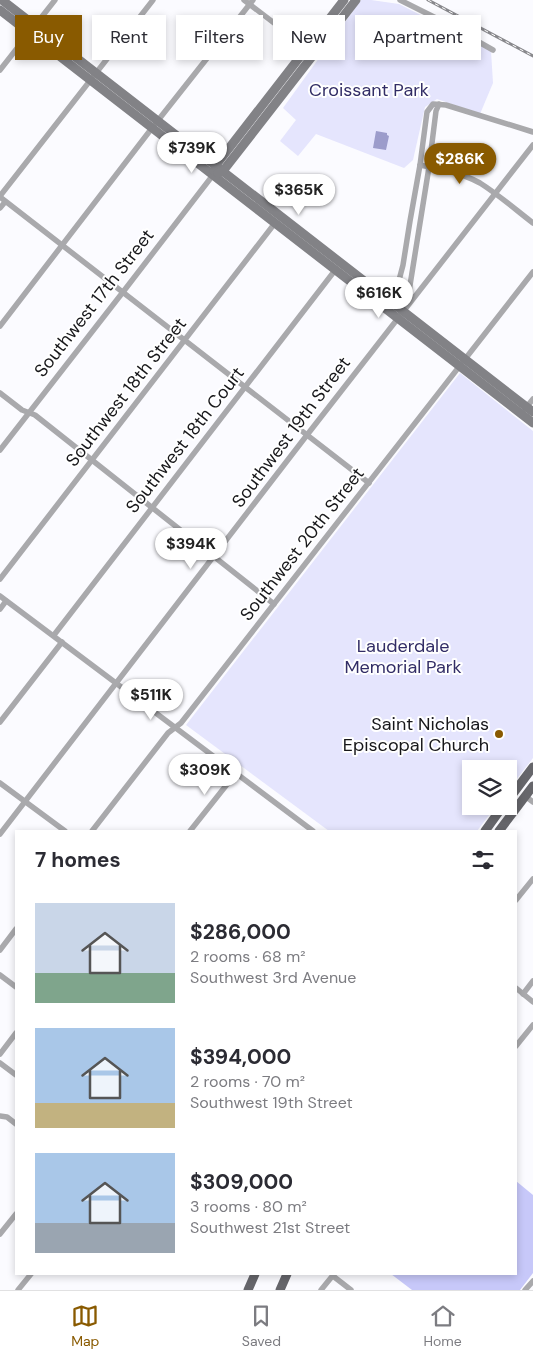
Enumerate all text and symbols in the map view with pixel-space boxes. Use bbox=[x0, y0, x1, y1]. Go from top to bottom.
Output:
chip: Buy bbox=[15, 15, 82, 60]
chip: Rent bbox=[92, 15, 166, 60]
chip: Filters bbox=[176, 15, 263, 60]
chip: New bbox=[273, 15, 345, 60]
chip: Apartment bbox=[355, 15, 481, 60]
park label: Croissant Park bbox=[309, 78, 429, 102]
pin: $739K bbox=[157, 132, 227, 174]
text: $739K bbox=[168, 137, 216, 158]
pin: $286K bbox=[425, 142, 495, 185]
text: $286K bbox=[435, 148, 485, 169]
pin: $365K bbox=[264, 174, 334, 216]
text: $365K bbox=[274, 179, 324, 200]
street label: Southwest 17th Street bbox=[29, 224, 159, 382]
pin: $616K bbox=[344, 276, 414, 319]
text: $616K bbox=[356, 282, 402, 303]
street label: Southwest 18th Street bbox=[60, 313, 192, 471]
street label: Southwest 19th Street bbox=[226, 352, 356, 512]
street label: Southwest 18th Court bbox=[120, 362, 250, 518]
street label: Southwest 20th Street bbox=[234, 462, 370, 626]
pin: $394K bbox=[156, 528, 226, 570]
text: $394K bbox=[166, 533, 216, 554]
park label: Lauderdale Memorial Park bbox=[344, 634, 462, 679]
pin: $511K bbox=[116, 678, 186, 721]
text: $511K bbox=[130, 684, 172, 705]
place label: Saint Nicholas Episcopal Church bbox=[343, 712, 489, 757]
marker: Saint Nicholas Episcopal Church bbox=[493, 728, 505, 740]
pin: $309K bbox=[170, 754, 240, 796]
text: $309K bbox=[179, 759, 231, 780]
map controls bbox=[462, 760, 517, 815]
button: layers bbox=[462, 760, 517, 815]
text: 7 homes bbox=[35, 846, 121, 874]
icon: filters bbox=[469, 846, 497, 874]
text: $286,000 bbox=[190, 918, 291, 946]
icon: home bbox=[75, 923, 135, 983]
text: 2 rooms · 68 m² bbox=[190, 946, 306, 967]
text: Southwest 3rd Avenue bbox=[190, 967, 356, 988]
text: $394,000 bbox=[190, 1043, 291, 1071]
icon: home bbox=[75, 1048, 135, 1108]
text: 2 rooms · 70 m² bbox=[190, 1071, 305, 1092]
text: Southwest 19th Street bbox=[190, 1092, 353, 1113]
text: $309,000 bbox=[190, 1168, 293, 1196]
icon: home bbox=[75, 1173, 135, 1233]
text: 3 rooms · 80 m² bbox=[190, 1196, 307, 1217]
text: Southwest 21st Street bbox=[190, 1217, 350, 1238]
tab: Map bbox=[71, 1302, 99, 1350]
tab: Saved bbox=[242, 1302, 281, 1350]
tab: Home bbox=[423, 1302, 462, 1350]

